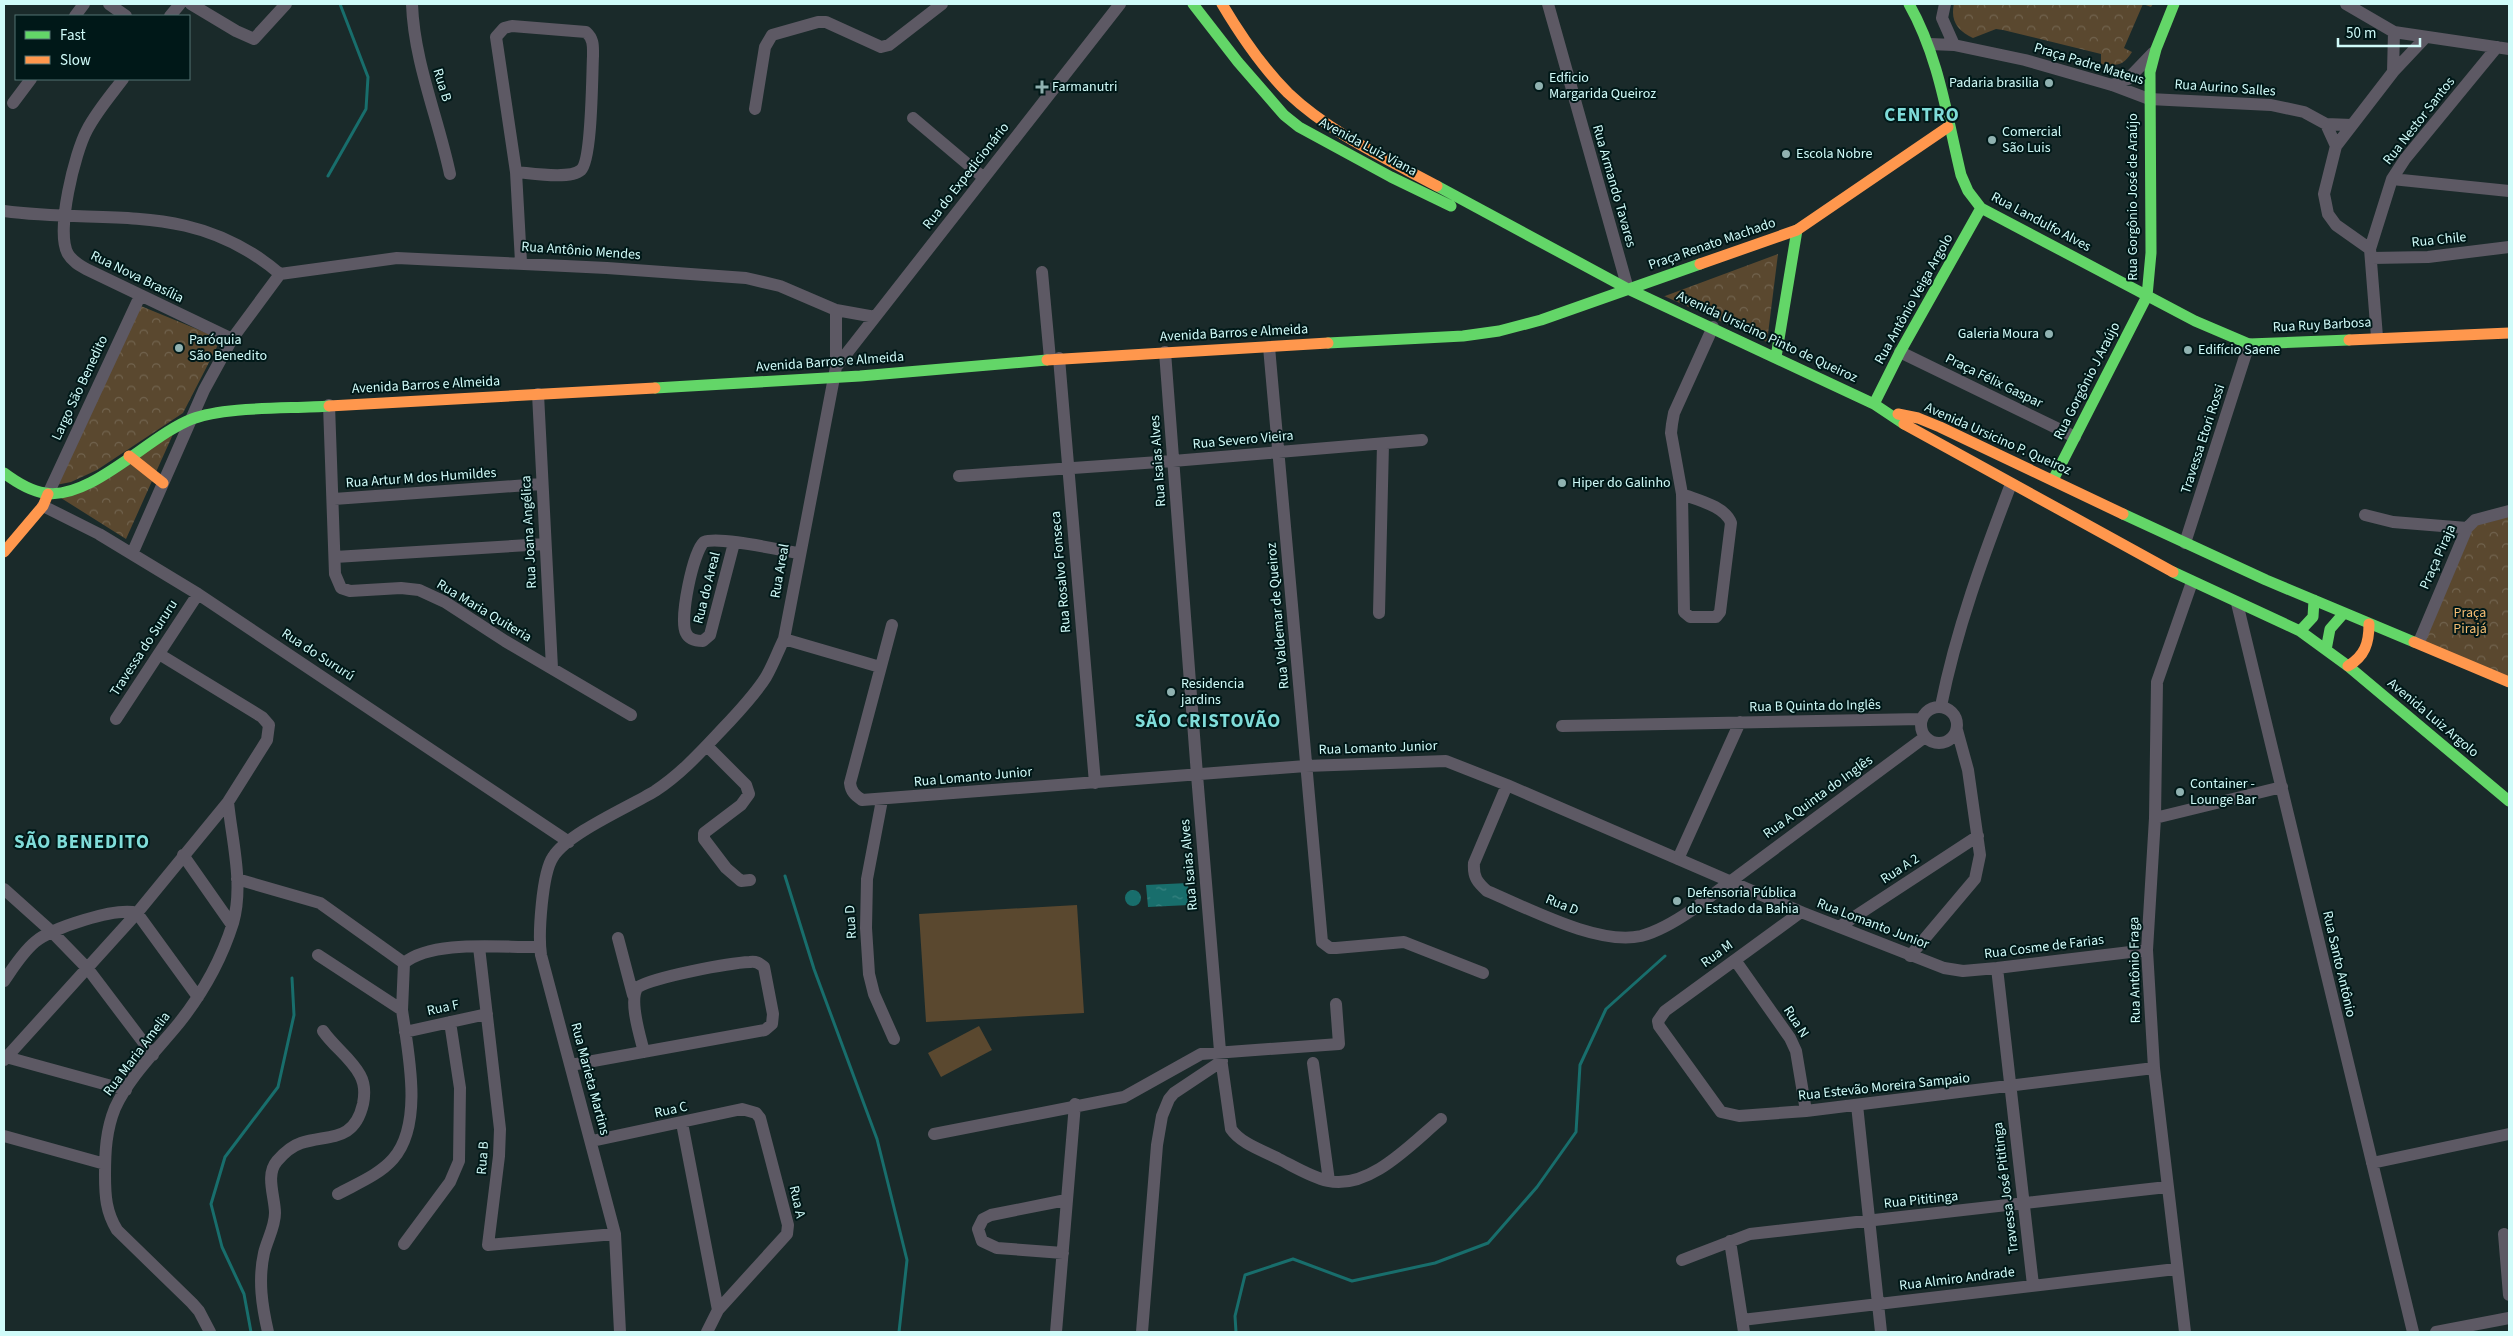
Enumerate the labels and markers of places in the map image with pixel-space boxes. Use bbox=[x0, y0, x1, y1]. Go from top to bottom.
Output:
place label: Edficio Margarida Queiroz bbox=[1549, 68, 1656, 104]
place label: Padaria brasilia bbox=[1949, 73, 2039, 93]
place label: Farmanutri bbox=[1052, 77, 1117, 97]
marker: Padaria brasilia bbox=[2043, 77, 2055, 89]
marker: Edficio Margarida Queiroz bbox=[1533, 80, 1545, 92]
marker: Farmanutri bbox=[1036, 81, 1048, 93]
place label: Comercial São Luis bbox=[2002, 122, 2062, 158]
marker: Comercial São Luis bbox=[1986, 134, 1998, 146]
place label: Escola Nobre bbox=[1796, 144, 1872, 164]
marker: Escola Nobre bbox=[1780, 148, 1792, 160]
place label: Galeria Moura bbox=[1958, 324, 2039, 344]
marker: Galeria Moura bbox=[2043, 328, 2055, 340]
place label: Paróquia São Benedito bbox=[189, 330, 267, 366]
place label: Edifício Saene bbox=[2198, 340, 2280, 360]
marker: Paróquia São Benedito bbox=[173, 342, 185, 354]
marker: Edifício Saene bbox=[2182, 344, 2194, 356]
place label: Hiper do Galinho bbox=[1572, 473, 1671, 493]
marker: Hiper do Galinho bbox=[1556, 477, 1568, 489]
place label: Residencia jardins bbox=[1180, 674, 1244, 710]
marker: Residencia jardins bbox=[1165, 686, 1177, 698]
place label: Container - Lounge Bar bbox=[2190, 774, 2256, 810]
marker: Container - Lounge Bar bbox=[2174, 786, 2186, 798]
place label: Defensoria Pública do Estado da Bahia bbox=[1687, 883, 1799, 919]
marker: Defensoria Pública do Estado da Bahia bbox=[1671, 895, 1683, 907]

